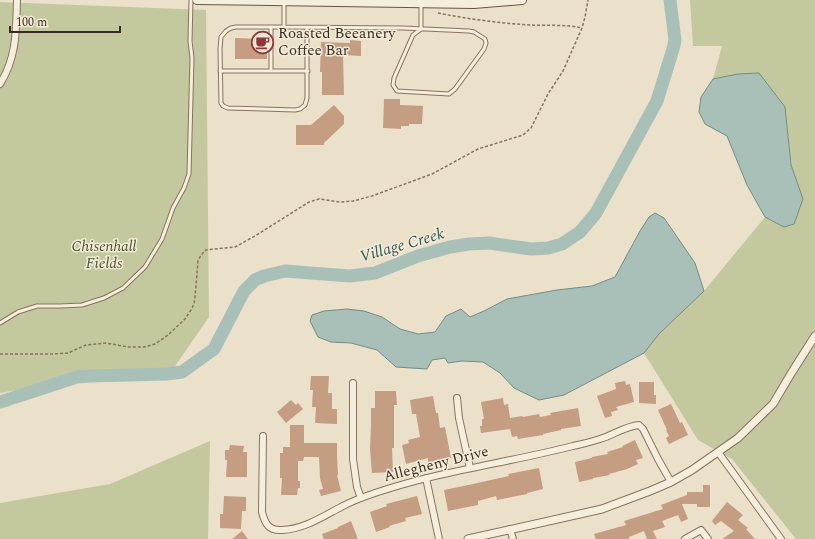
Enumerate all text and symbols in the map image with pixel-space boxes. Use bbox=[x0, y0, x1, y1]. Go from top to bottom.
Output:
scale bar bbox=[10, 8, 120, 34]
text: 100 m bbox=[16, 13, 47, 32]
place label: Roasted Beeanery Coffee Bar bbox=[278, 22, 396, 62]
cafe icon: Roasted Beeanery Coffee Bar bbox=[249, 29, 275, 55]
water label: Village Creek bbox=[357, 221, 448, 269]
park label: Chisenhall Fields bbox=[72, 235, 137, 275]
street label: Allegheny Drive bbox=[381, 440, 491, 488]

